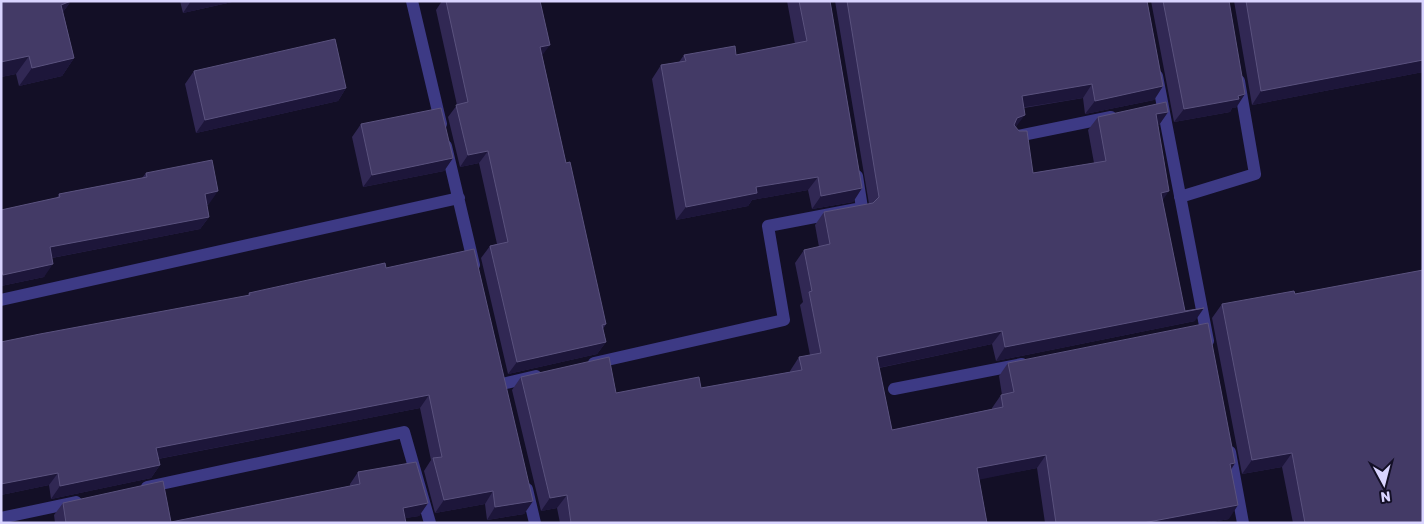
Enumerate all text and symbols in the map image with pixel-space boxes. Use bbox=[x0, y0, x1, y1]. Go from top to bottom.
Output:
north arrow bbox=[1359, 459, 1409, 509]
text: N bbox=[1379, 487, 1392, 505]

